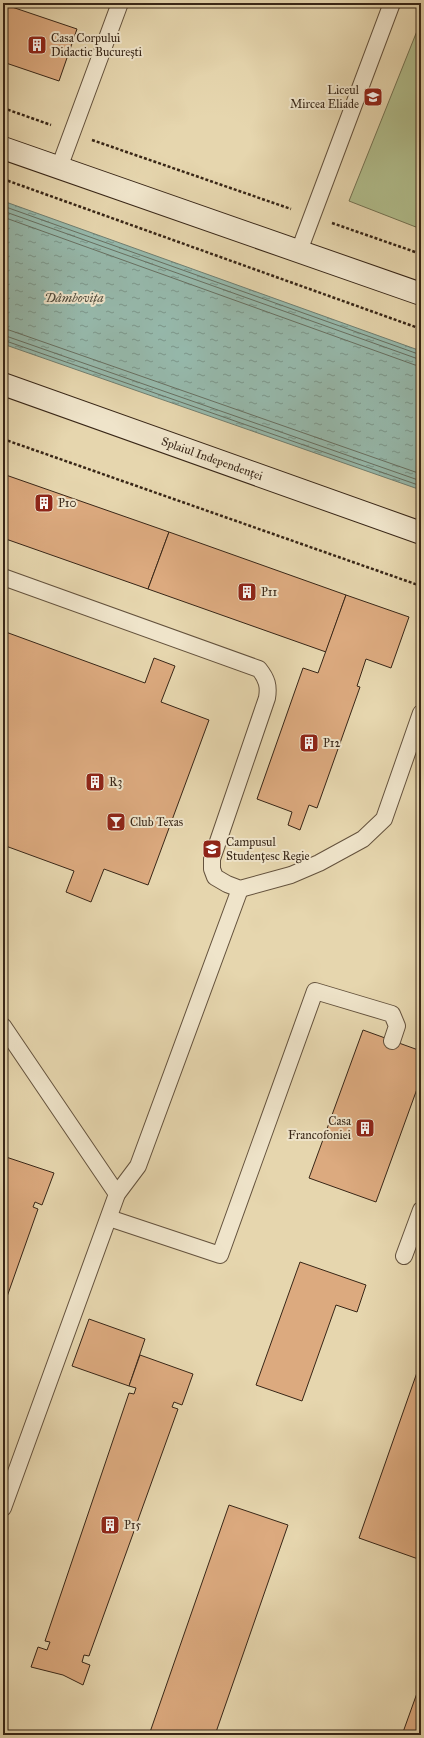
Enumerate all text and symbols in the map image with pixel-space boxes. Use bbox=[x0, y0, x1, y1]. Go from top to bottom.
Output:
place label: Casa Corpului Didactic București bbox=[51, 31, 143, 59]
building icon: Casa Corpului Didactic București bbox=[26, 34, 48, 56]
place label: Liceul Mircea Eliade bbox=[290, 83, 360, 111]
school or university icon: Liceul Mircea Eliade bbox=[362, 86, 384, 108]
water label: Dâmbovița bbox=[44, 290, 104, 306]
street label: Splaiul Independenței bbox=[159, 434, 265, 483]
building icon: P10 bbox=[33, 492, 55, 514]
place label: P10 bbox=[58, 496, 77, 510]
building icon: P11 bbox=[236, 581, 258, 603]
place label: P11 bbox=[261, 585, 278, 599]
building icon: P12 bbox=[298, 732, 320, 754]
place label: P12 bbox=[323, 736, 341, 750]
building icon: R3 bbox=[84, 771, 106, 793]
place label: R3 bbox=[109, 775, 122, 789]
bar icon: Club Texas bbox=[105, 811, 127, 833]
place label: Club Texas bbox=[130, 815, 183, 829]
place label: Campusul Studențesc Regie bbox=[226, 835, 310, 864]
school or university icon: Campusul Studențesc Regie bbox=[201, 838, 223, 860]
place label: Casa Francofoniei bbox=[288, 1114, 352, 1142]
building icon: Casa Francofoniei bbox=[354, 1117, 376, 1139]
building icon: P15 bbox=[99, 1514, 121, 1536]
place label: P15 bbox=[124, 1518, 142, 1532]

